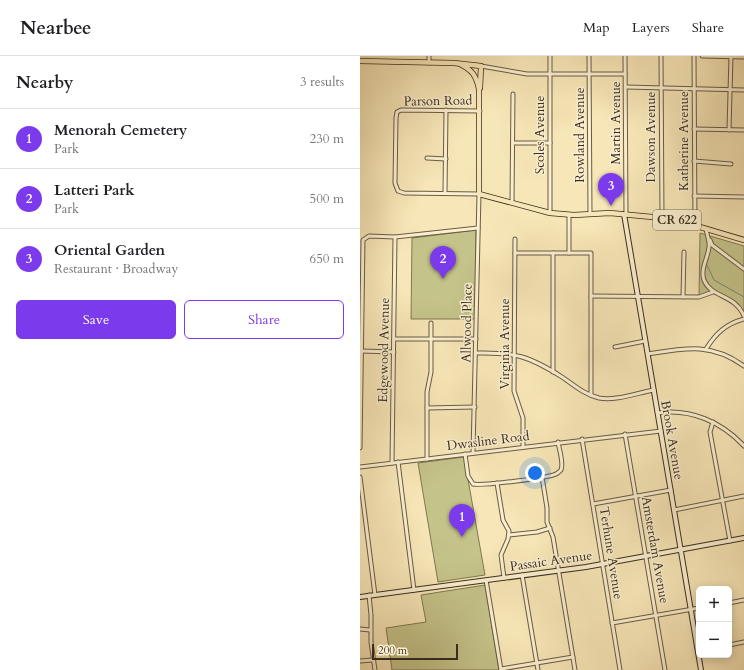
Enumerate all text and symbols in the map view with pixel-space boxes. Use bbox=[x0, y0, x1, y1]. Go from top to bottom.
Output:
text: Nearbee bbox=[20, 15, 91, 41]
text: Map bbox=[583, 18, 610, 37]
text: Layers bbox=[632, 18, 670, 37]
text: Share bbox=[692, 18, 724, 37]
text: Nearby bbox=[16, 71, 73, 94]
text: 3 results bbox=[300, 73, 344, 91]
street label: Martin Avenue bbox=[607, 81, 625, 165]
street label: Rowland Avenue bbox=[571, 87, 589, 183]
street label: Parson Road bbox=[403, 91, 473, 111]
street label: Dawson Avenue bbox=[642, 91, 660, 183]
street label: Katherine Avenue bbox=[675, 91, 693, 191]
street label: Scoles Avenue bbox=[531, 96, 549, 174]
text: Menorah Cemetery bbox=[54, 120, 187, 140]
text: 1 bbox=[26, 130, 32, 148]
text: 230 m bbox=[310, 130, 344, 148]
text: Park bbox=[54, 140, 79, 158]
pin: 3 bbox=[598, 173, 624, 206]
text: Latteri Park bbox=[54, 180, 135, 200]
text: 2 bbox=[26, 190, 32, 208]
text: 500 m bbox=[310, 190, 344, 208]
text: Park bbox=[54, 200, 79, 218]
road number: CR 622 bbox=[653, 210, 701, 230]
text: Oriental Garden bbox=[54, 240, 165, 260]
pin: 2 bbox=[430, 246, 456, 279]
text: 3 bbox=[26, 250, 32, 268]
text: 650 m bbox=[310, 250, 344, 268]
text: Restaurant · Broadway bbox=[54, 260, 178, 278]
street label: Allwood Place bbox=[457, 283, 477, 363]
street label: Edgewood Avenue bbox=[374, 297, 394, 403]
street label: Virginia Avenue bbox=[496, 298, 514, 390]
button: Save bbox=[16, 300, 176, 339]
button: Share bbox=[184, 300, 344, 339]
street label: Brook Avenue bbox=[656, 399, 688, 481]
street label: Dwasline Road bbox=[446, 427, 530, 455]
your location bbox=[525, 463, 545, 483]
street label: Amsterdam Avenue bbox=[637, 495, 673, 605]
pin: 1 bbox=[449, 504, 475, 537]
street label: Terhune Avenue bbox=[595, 505, 627, 601]
street label: Passaic Avenue bbox=[509, 546, 593, 576]
map controls bbox=[696, 586, 732, 658]
button: + bbox=[696, 586, 732, 622]
button: − bbox=[696, 622, 732, 658]
scale bar bbox=[372, 642, 458, 661]
text: 200 m bbox=[378, 643, 407, 658]

